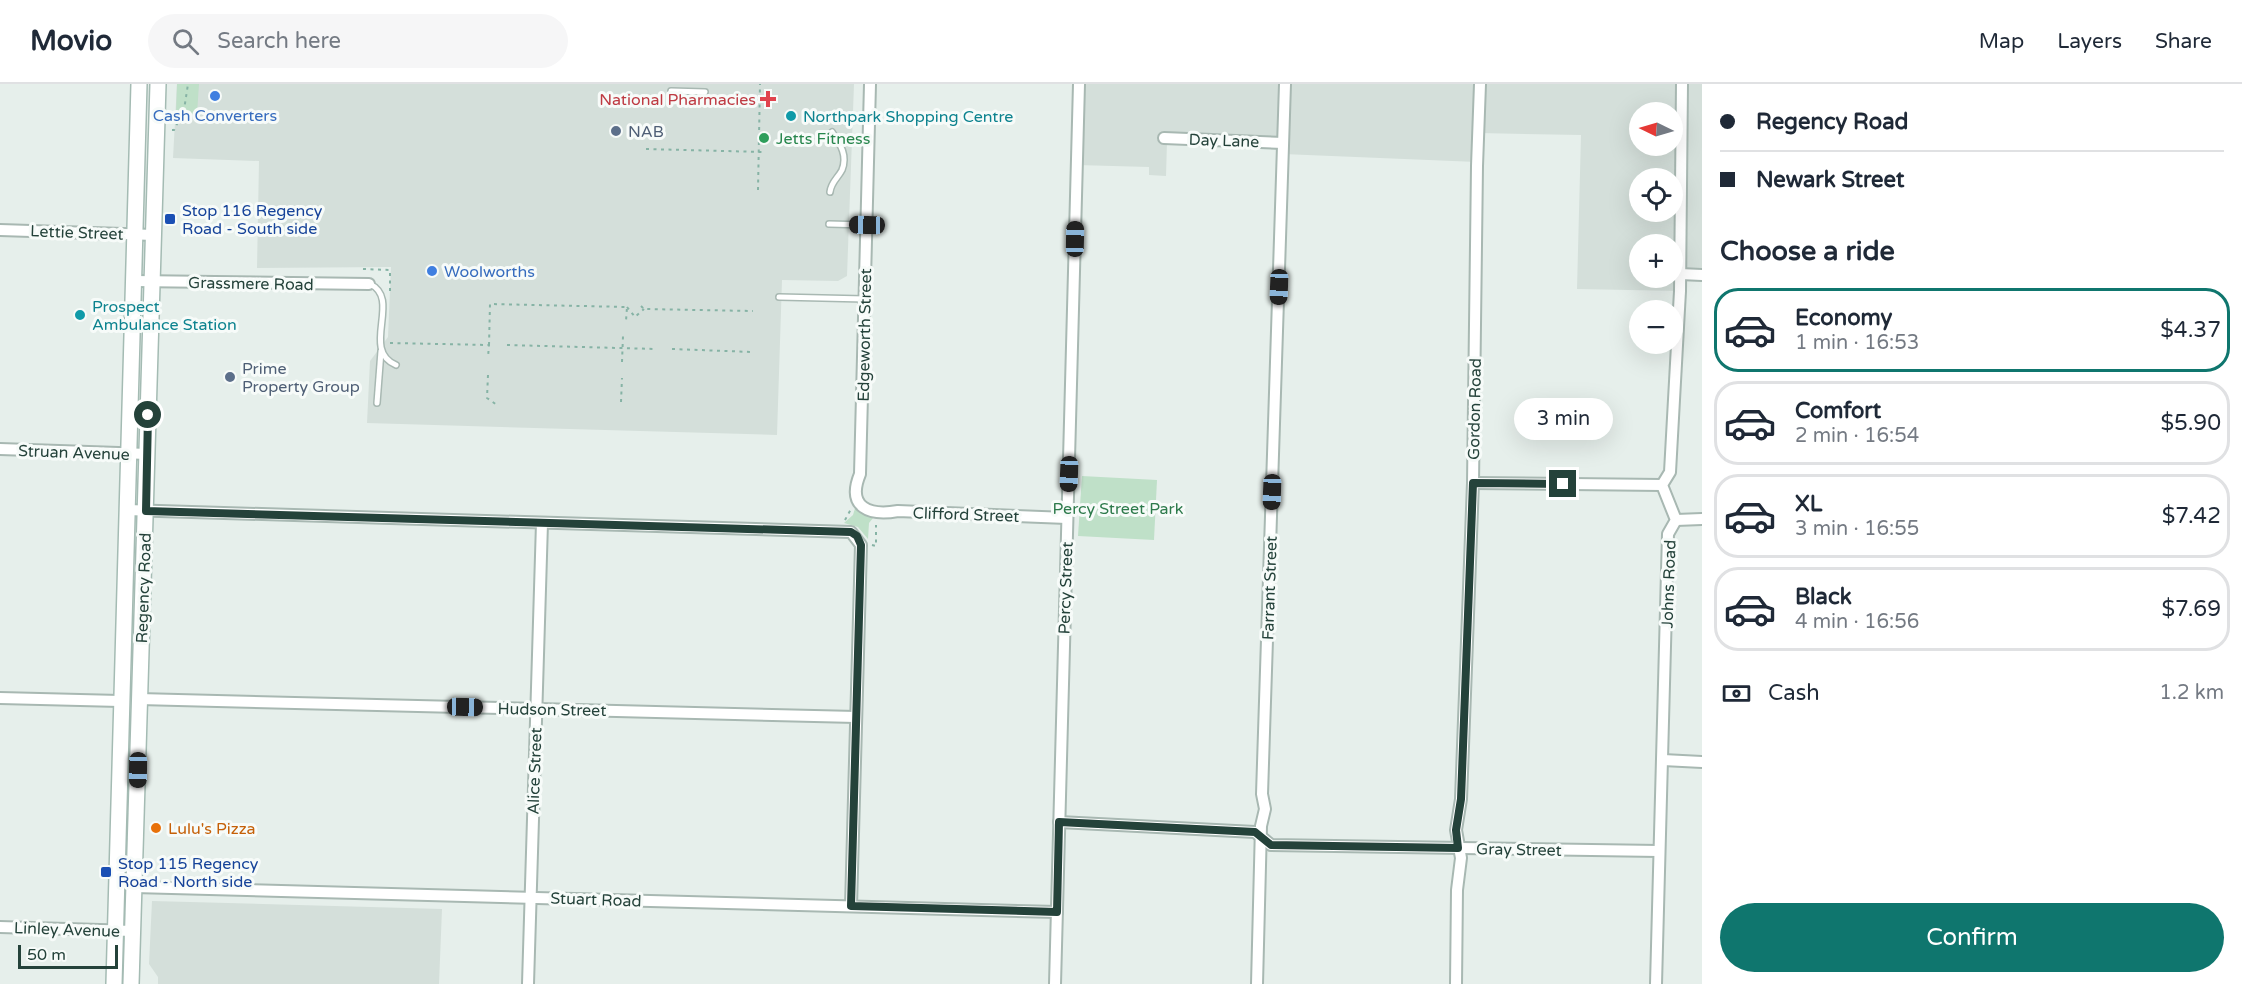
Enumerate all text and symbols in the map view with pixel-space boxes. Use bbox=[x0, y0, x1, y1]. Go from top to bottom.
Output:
search box bbox=[148, 14, 568, 68]
text: Movio bbox=[30, 24, 112, 58]
icon: search bbox=[169, 25, 202, 58]
text: Search here bbox=[217, 28, 341, 54]
text: Map bbox=[1979, 29, 2024, 54]
text: Layers bbox=[2057, 29, 2122, 54]
text: Share bbox=[2155, 29, 2212, 54]
marker: Cash Converters bbox=[208, 89, 222, 103]
place label: National Pharmacies bbox=[599, 90, 756, 110]
marker: National Pharmacies bbox=[761, 92, 775, 106]
north arrow bbox=[1629, 102, 1683, 156]
map controls bbox=[1629, 102, 1683, 354]
place label: Cash Converters bbox=[153, 106, 277, 126]
place label: Northpark Shopping Centre bbox=[803, 107, 1013, 127]
marker: Northpark Shopping Centre bbox=[784, 109, 798, 123]
text: Regency Road bbox=[1756, 109, 1908, 135]
place label: NAB bbox=[628, 122, 664, 142]
marker: NAB bbox=[609, 124, 623, 138]
place label: Jetts Fitness bbox=[776, 129, 870, 149]
street label: Day Lane bbox=[1188, 130, 1260, 152]
marker: Jetts Fitness bbox=[757, 131, 771, 145]
text: Newark Street bbox=[1756, 167, 1904, 193]
button: locate bbox=[1629, 168, 1683, 222]
place label: Stop 116 Regency Road - South side bbox=[182, 201, 323, 239]
marker: Stop 116 Regency Road - South side bbox=[163, 212, 177, 226]
car bbox=[849, 216, 885, 234]
street label: Lettie Street bbox=[30, 221, 124, 245]
car bbox=[1066, 221, 1084, 257]
button: + bbox=[1629, 234, 1683, 288]
text: Choose a ride bbox=[1720, 235, 1895, 268]
place label: Woolworths bbox=[444, 262, 535, 282]
marker: Woolworths bbox=[425, 264, 439, 278]
street label: Edgeworth Street bbox=[854, 268, 876, 402]
car bbox=[1269, 269, 1289, 305]
street label: Grassmere Road bbox=[188, 273, 314, 295]
place label: Prospect Ambulance Station bbox=[92, 297, 237, 335]
button: − bbox=[1629, 300, 1683, 354]
icon: car bbox=[1723, 303, 1777, 357]
text: Economy bbox=[1795, 305, 1892, 331]
marker: Prospect Ambulance Station bbox=[73, 308, 87, 322]
text: $4.37 bbox=[2160, 317, 2221, 343]
text: 1 min · 16:53 bbox=[1795, 331, 1919, 355]
street label: Gordon Road bbox=[1464, 358, 1486, 460]
place label: Prime Property Group bbox=[242, 359, 360, 397]
marker: Prime Property Group bbox=[223, 370, 237, 384]
icon: car bbox=[1723, 396, 1777, 450]
callout: 3 min bbox=[1514, 397, 1612, 439]
text: Comfort bbox=[1795, 398, 1881, 424]
route start bbox=[134, 401, 161, 428]
text: 3 min bbox=[1537, 407, 1590, 431]
text: $5.90 bbox=[2160, 410, 2221, 436]
text: 2 min · 16:54 bbox=[1795, 424, 1919, 448]
street label: Struan Avenue bbox=[18, 441, 130, 465]
car bbox=[1059, 456, 1079, 492]
route end bbox=[1549, 470, 1576, 497]
car bbox=[1262, 474, 1282, 510]
icon: car bbox=[1723, 489, 1777, 543]
text: XL bbox=[1795, 491, 1822, 517]
park label: Percy Street Park bbox=[1053, 499, 1184, 519]
street label: Clifford Street bbox=[912, 503, 1020, 527]
text: $7.42 bbox=[2162, 503, 2221, 529]
text: 3 min · 16:55 bbox=[1795, 517, 1919, 541]
street label: Regency Road bbox=[132, 532, 156, 644]
street label: Farrant Street bbox=[1258, 536, 1282, 641]
street label: Johns Road bbox=[1657, 539, 1681, 629]
street label: Percy Street bbox=[1054, 541, 1078, 635]
icon: car bbox=[1723, 582, 1777, 636]
text: Black bbox=[1795, 584, 1852, 610]
text: $7.69 bbox=[2161, 596, 2221, 622]
text: 4 min · 16:56 bbox=[1795, 610, 1919, 634]
icon: cash bbox=[1720, 677, 1753, 710]
text: Cash bbox=[1768, 680, 1820, 706]
text: 1.2 km bbox=[2159, 681, 2224, 705]
car bbox=[447, 698, 483, 716]
street label: Hudson Street bbox=[497, 699, 607, 721]
street label: Alice Street bbox=[523, 727, 547, 815]
car bbox=[129, 752, 147, 788]
place label: Lulu's Pizza bbox=[168, 819, 256, 839]
marker: Lulu's Pizza bbox=[149, 821, 163, 835]
street label: Gray Street bbox=[1476, 839, 1562, 861]
place label: Stop 115 Regency Road - North side bbox=[118, 854, 259, 892]
marker: Stop 115 Regency Road - North side bbox=[99, 865, 113, 879]
street label: Stuart Road bbox=[550, 888, 642, 912]
button: Confirm bbox=[1720, 903, 2224, 972]
street label: Linley Avenue bbox=[14, 918, 120, 942]
scale bar bbox=[18, 942, 118, 970]
text: 50 m bbox=[27, 945, 66, 965]

